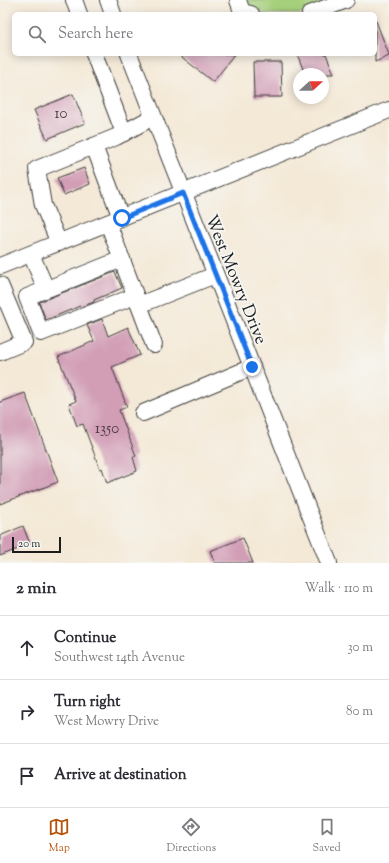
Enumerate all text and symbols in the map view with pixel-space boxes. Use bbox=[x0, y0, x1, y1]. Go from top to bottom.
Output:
search box bbox=[12, 12, 377, 56]
icon: search bbox=[26, 23, 48, 45]
text: Search here bbox=[58, 24, 133, 45]
north arrow bbox=[293, 68, 329, 104]
house number: 10 bbox=[55, 104, 68, 125]
route start bbox=[113, 209, 131, 227]
street label: West Mowry Drive bbox=[198, 212, 272, 348]
route end bbox=[243, 358, 261, 376]
house number: 1350 bbox=[95, 419, 119, 440]
scale bar bbox=[12, 535, 61, 554]
text: 20 m bbox=[18, 536, 40, 552]
text: 2 min bbox=[16, 577, 57, 601]
text: Walk · 110 m bbox=[305, 580, 373, 598]
text: Continue bbox=[54, 628, 116, 649]
icon: ahead bbox=[16, 637, 38, 659]
text: 30 m bbox=[347, 639, 373, 657]
text: Southwest 14th Avenue bbox=[54, 649, 185, 667]
text: Turn right bbox=[54, 692, 120, 713]
icon: right bbox=[16, 701, 38, 723]
text: 80 m bbox=[346, 703, 373, 721]
text: West Mowry Drive bbox=[54, 713, 159, 731]
icon: arrive bbox=[16, 765, 38, 787]
text: Arrive at destination bbox=[54, 765, 187, 786]
tab: Map bbox=[48, 816, 70, 856]
tab: Directions bbox=[167, 816, 216, 856]
tab: Saved bbox=[313, 816, 341, 856]

